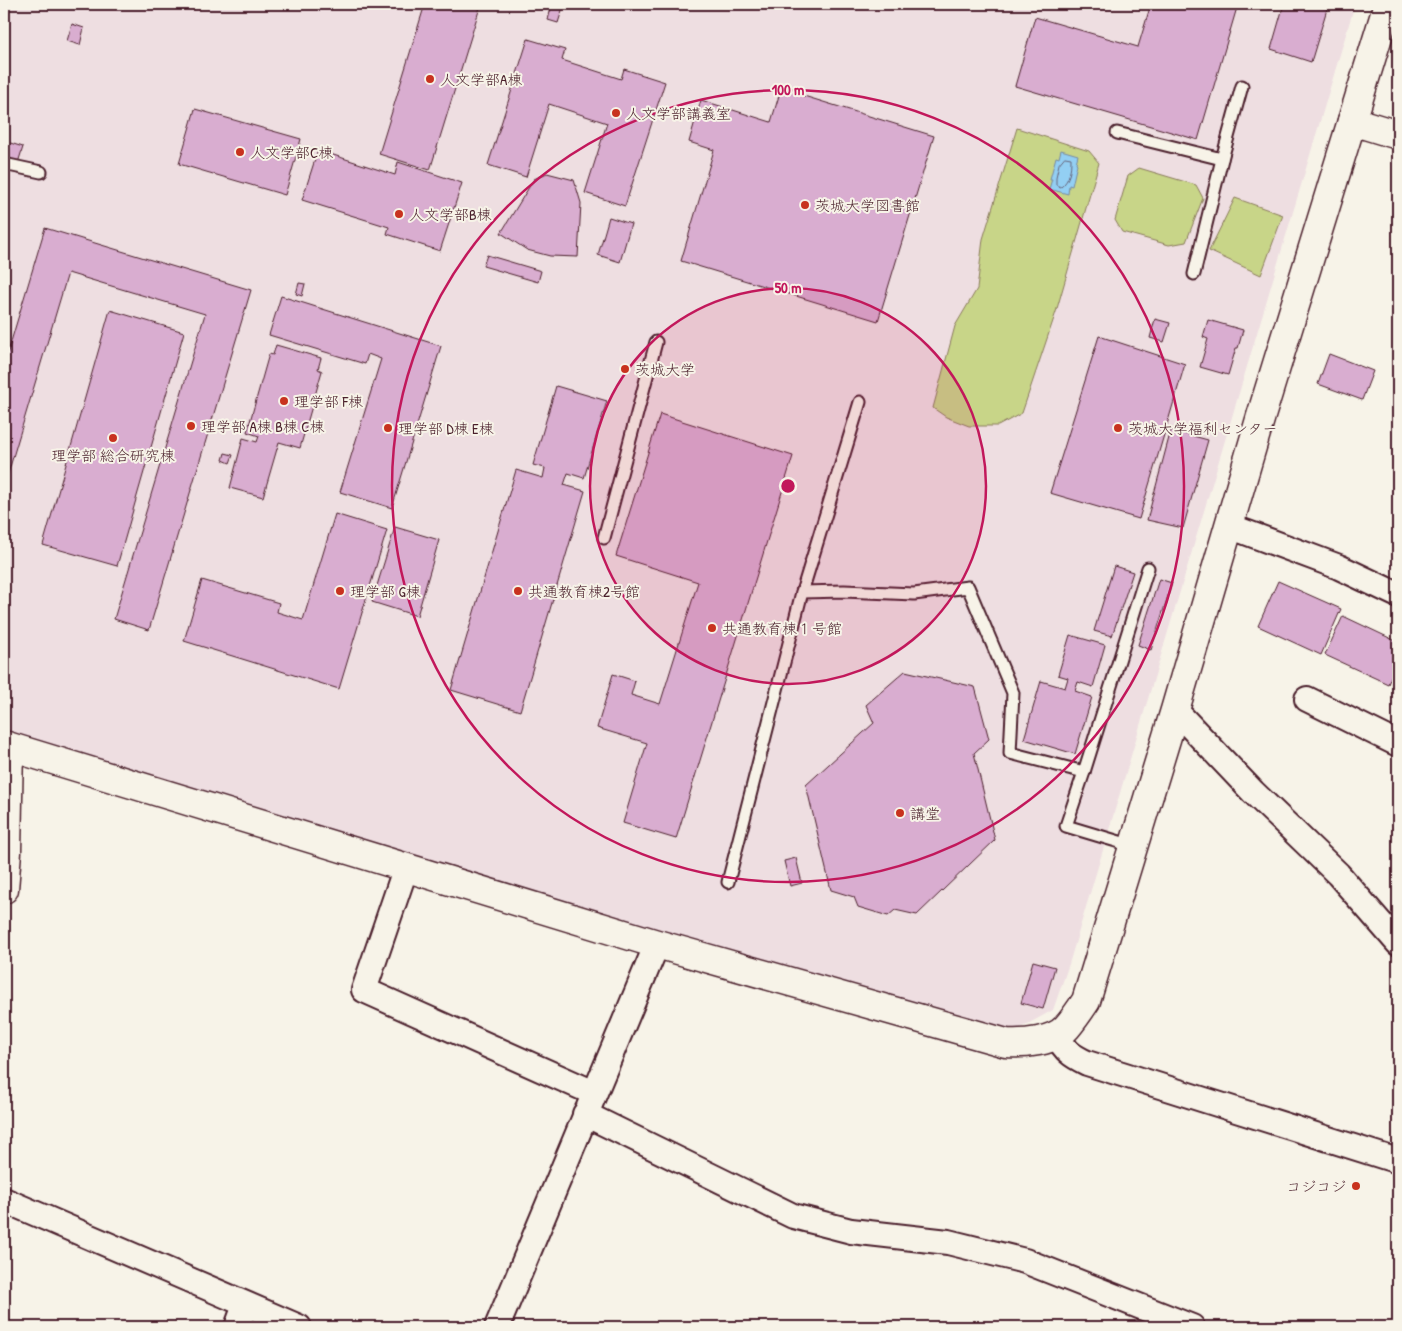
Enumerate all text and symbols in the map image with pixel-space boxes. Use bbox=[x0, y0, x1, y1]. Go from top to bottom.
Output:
place label: 人文学部A棟 bbox=[440, 69, 522, 90]
marker: 人文学部A棟 bbox=[424, 73, 436, 85]
text: 100 m bbox=[772, 79, 804, 100]
place label: 人文学部講義室 bbox=[626, 103, 731, 124]
marker: 人文学部講義室 bbox=[610, 107, 622, 119]
place label: 人文学部C棟 bbox=[250, 142, 333, 163]
marker: 人文学部C棟 bbox=[234, 146, 246, 158]
place label: 茨城大学図書館 bbox=[815, 195, 920, 216]
marker: 茨城大学図書館 bbox=[799, 199, 811, 211]
place label: 人文学部B棟 bbox=[409, 204, 492, 225]
marker: 人文学部B棟 bbox=[393, 208, 405, 220]
text: 50 m bbox=[775, 277, 801, 298]
place label: 茨城大学 bbox=[635, 359, 695, 380]
marker: 茨城大学 bbox=[619, 363, 631, 375]
place label: 理学部 F棟 bbox=[294, 391, 363, 412]
marker: 理学部 F棟 bbox=[278, 395, 290, 407]
place label: 理学部 A棟 B棟 C棟 bbox=[201, 416, 325, 437]
place label: 理学部 D棟 E棟 bbox=[398, 418, 494, 439]
place label: 茨城大学福利センター bbox=[1128, 418, 1277, 439]
marker: 理学部 A棟 B棟 C棟 bbox=[185, 420, 197, 432]
marker: 理学部 D棟 E棟 bbox=[382, 422, 394, 434]
marker: 茨城大学福利センター bbox=[1112, 422, 1124, 434]
marker: 理学部 総合研究棟 bbox=[107, 432, 119, 444]
place label: 理学部 総合研究棟 bbox=[51, 445, 175, 466]
centre of rings bbox=[779, 477, 797, 495]
place label: 理学部 G棟 bbox=[350, 581, 421, 602]
place label: 共通教育棟2号館 bbox=[528, 581, 640, 602]
marker: 理学部 G棟 bbox=[334, 585, 346, 597]
marker: 共通教育棟2号館 bbox=[512, 585, 524, 597]
place label: 共通教育棟１号館 bbox=[722, 618, 842, 639]
marker: 共通教育棟１号館 bbox=[706, 622, 718, 634]
place label: 講堂 bbox=[910, 803, 940, 824]
marker: 講堂 bbox=[894, 807, 906, 819]
place label: コジコジ bbox=[1286, 1176, 1346, 1197]
marker: コジコジ bbox=[1350, 1180, 1362, 1192]

